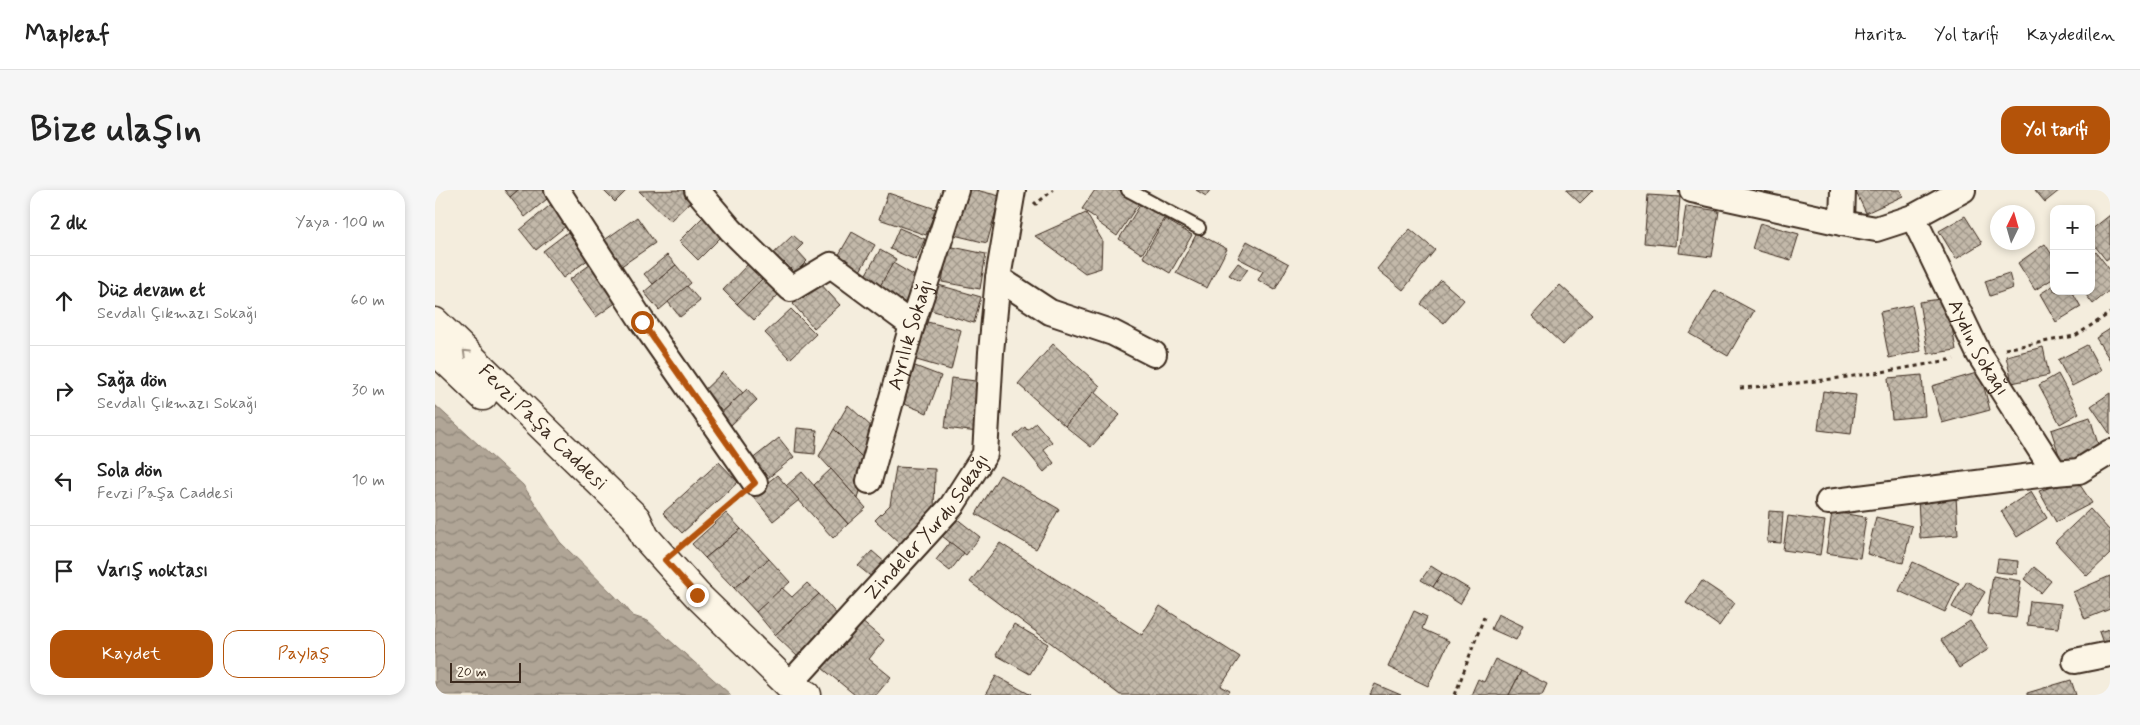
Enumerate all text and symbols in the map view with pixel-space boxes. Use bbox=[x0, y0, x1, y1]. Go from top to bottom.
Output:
text: Mapleaf bbox=[25, 19, 110, 50]
text: Harita bbox=[1855, 23, 1906, 47]
text: Yol tarifi bbox=[1934, 23, 1999, 47]
text: Kaydedilen bbox=[2027, 23, 2115, 47]
button: Yol tarifi bbox=[2001, 106, 2110, 154]
text: Bize ulaşın bbox=[30, 107, 201, 153]
north arrow bbox=[1990, 205, 2035, 250]
map controls bbox=[2050, 205, 2095, 295]
button: + bbox=[2050, 205, 2095, 250]
text: 2 dk bbox=[50, 209, 87, 237]
text: Yaya · 100 m bbox=[295, 212, 385, 233]
button: − bbox=[2050, 250, 2095, 295]
street label: Ayrılık Sokağı bbox=[881, 276, 940, 393]
text: Düz devam et bbox=[97, 278, 205, 303]
icon: ahead bbox=[50, 287, 78, 315]
text: 60 m bbox=[351, 290, 385, 311]
street label: Aydın Sokağı bbox=[1941, 295, 2016, 401]
text: Sevdalı Çıkmazı Sokağı bbox=[97, 303, 258, 324]
route start bbox=[631, 311, 654, 334]
one-way arrow bbox=[463, 350, 472, 359]
street label: Fevzi Paşa Caddesi bbox=[473, 358, 614, 497]
text: Sağa dön bbox=[97, 368, 167, 393]
icon: right bbox=[50, 377, 78, 405]
text: 30 m bbox=[352, 380, 385, 401]
text: Sevdalı Çıkmazı Sokağı bbox=[97, 393, 258, 414]
street label: Zindeler Yurdu Sokağı bbox=[858, 448, 996, 607]
text: Sola dön bbox=[97, 458, 162, 483]
icon: left bbox=[50, 467, 78, 495]
text: 10 m bbox=[352, 470, 385, 491]
text: Fevzi Paşa Caddesi bbox=[97, 483, 234, 504]
icon: arrive bbox=[50, 557, 78, 585]
text: Varış noktası bbox=[97, 558, 208, 583]
route end bbox=[686, 584, 709, 607]
button: Kaydet bbox=[50, 630, 213, 678]
button: Paylaş bbox=[223, 630, 385, 678]
scale bar bbox=[450, 660, 521, 683]
text: 20 m bbox=[457, 663, 487, 681]

